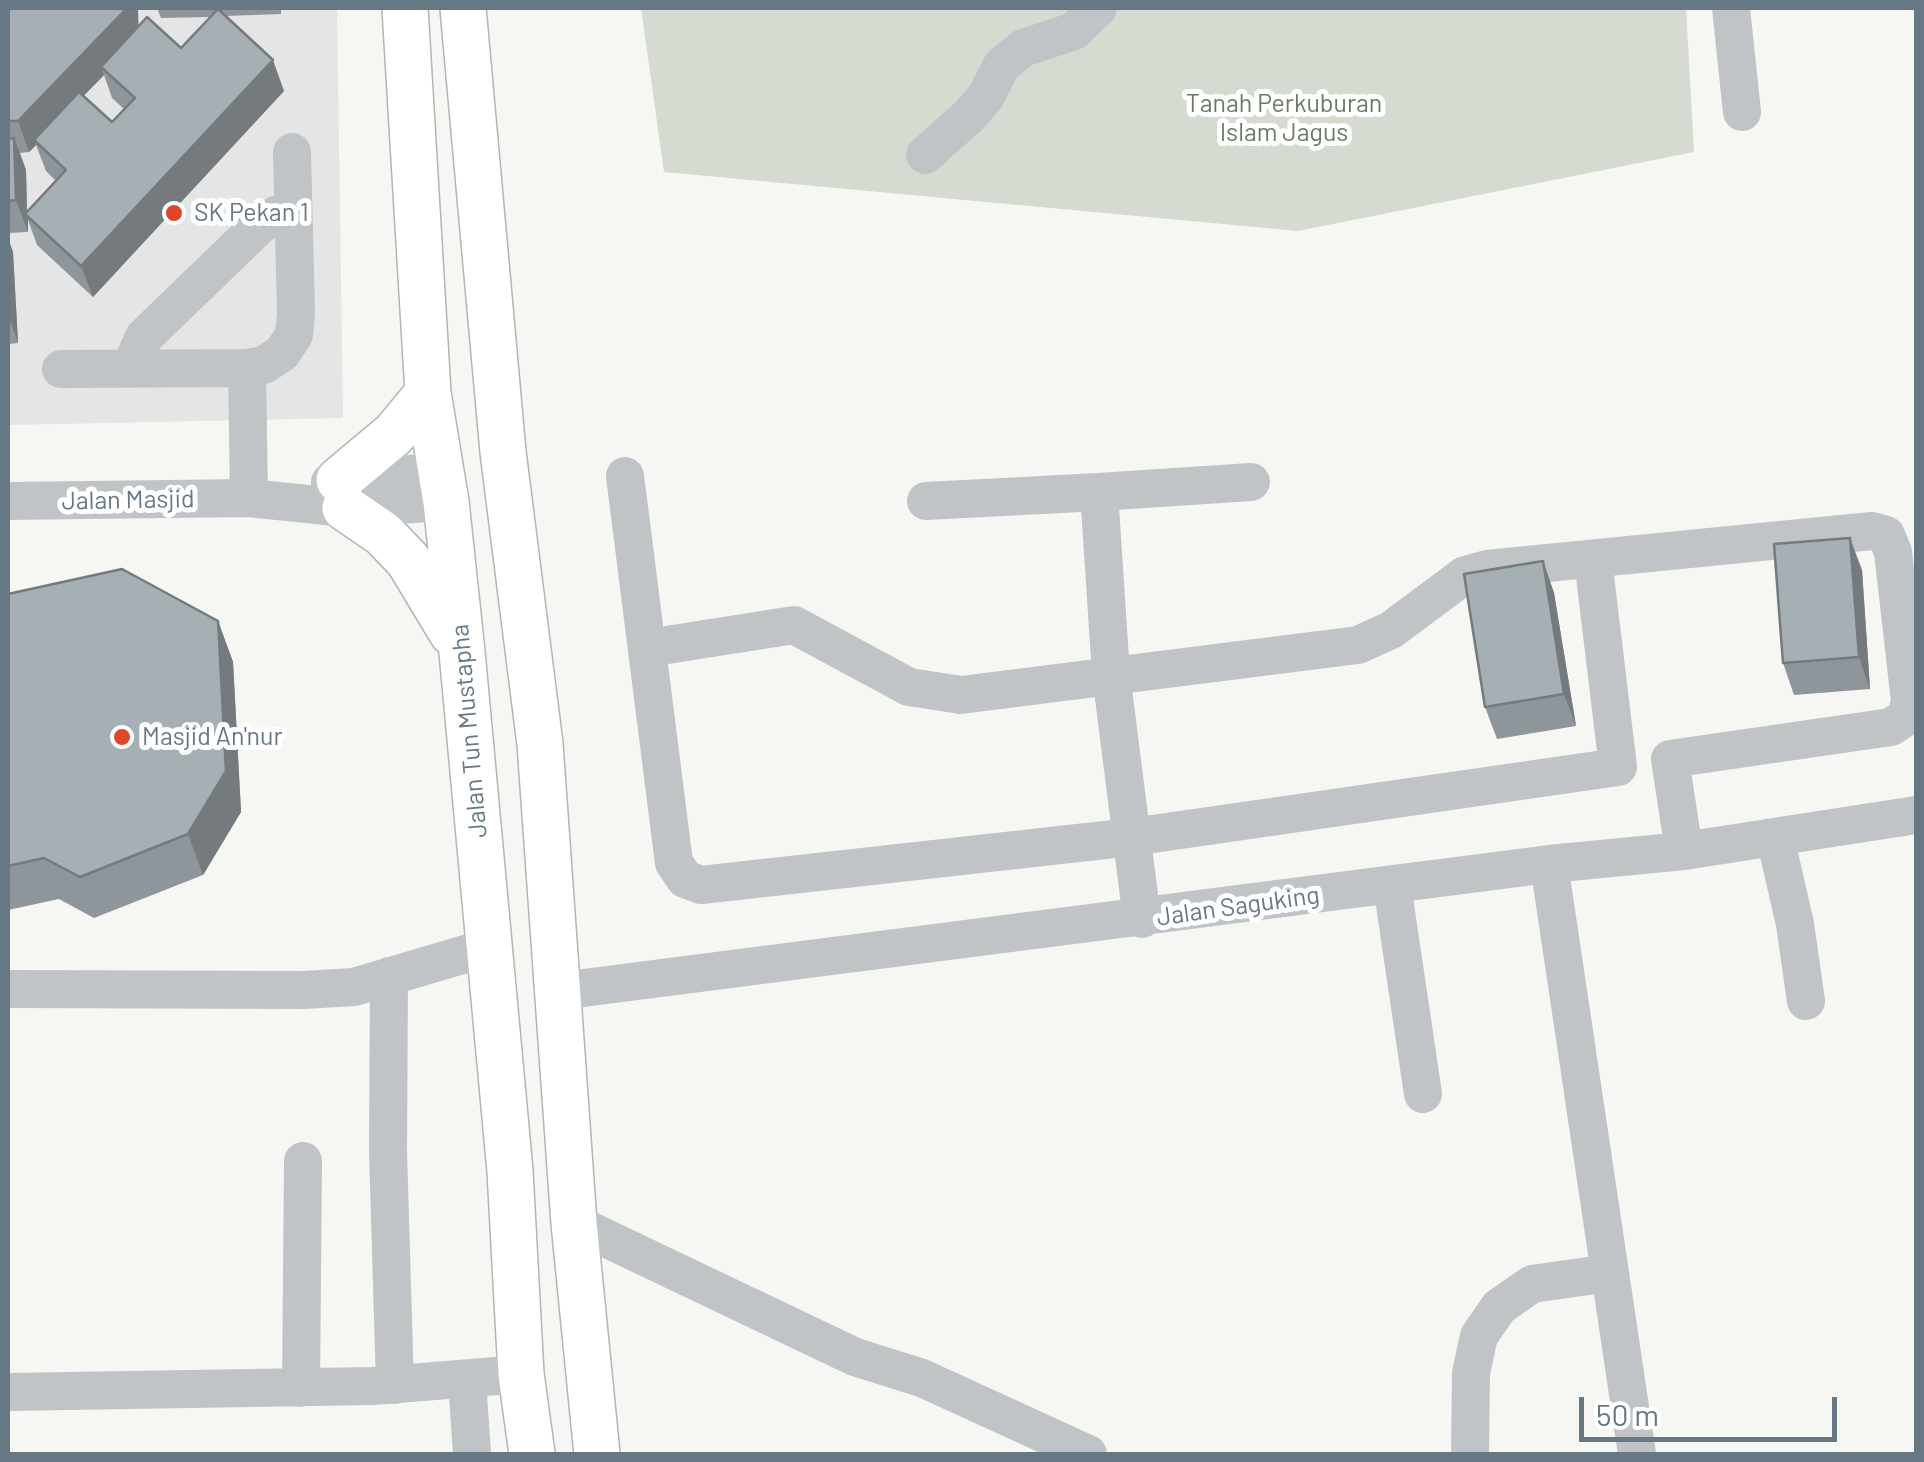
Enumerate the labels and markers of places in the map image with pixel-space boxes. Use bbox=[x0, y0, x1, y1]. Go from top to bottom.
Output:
place label: SK Pekan 1 bbox=[194, 198, 309, 228]
marker: SK Pekan 1 bbox=[163, 202, 185, 224]
place label: Masjid An'nur bbox=[142, 722, 282, 752]
marker: Masjid An'nur bbox=[111, 726, 133, 748]

